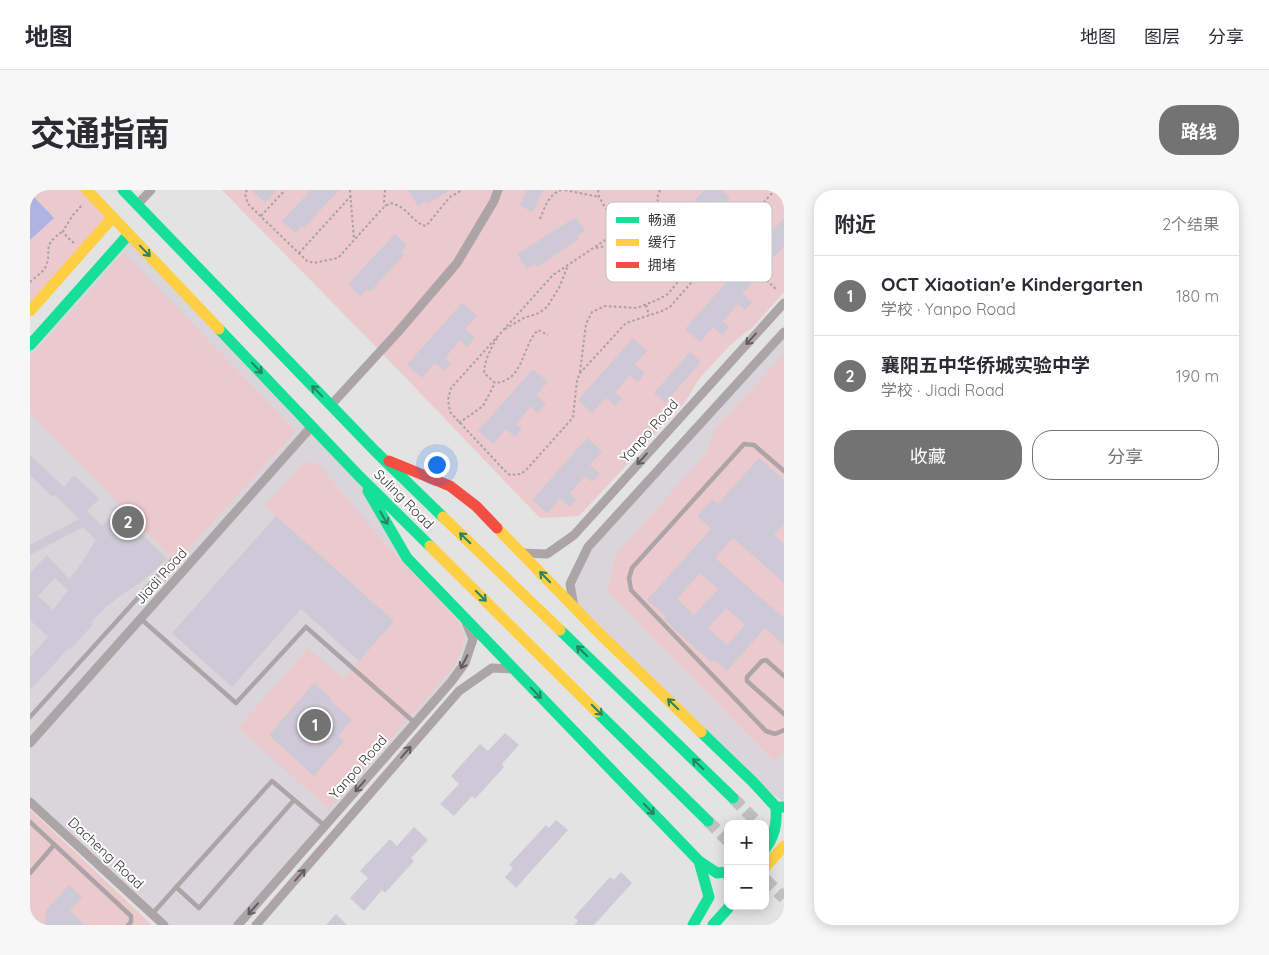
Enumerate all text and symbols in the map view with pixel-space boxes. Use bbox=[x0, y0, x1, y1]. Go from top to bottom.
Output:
text: 地图 bbox=[25, 21, 73, 51]
text: 地图 bbox=[1080, 25, 1116, 48]
text: 图层 bbox=[1144, 25, 1180, 48]
text: 分享 bbox=[1208, 25, 1244, 48]
button: 路线 bbox=[1159, 105, 1239, 155]
text: 交通指南 bbox=[30, 111, 170, 155]
legend bbox=[606, 202, 772, 282]
text: 畅通 bbox=[648, 211, 676, 229]
text: 附近 bbox=[834, 211, 876, 237]
text: 2个结果 bbox=[1162, 214, 1219, 234]
text: 缓行 bbox=[648, 233, 676, 251]
one-way arrow bbox=[139, 244, 151, 257]
text: 拥堵 bbox=[648, 256, 676, 274]
text: OCT Xiaotian'e Kindergarten bbox=[881, 272, 1143, 296]
text: 1 bbox=[847, 286, 853, 306]
text: 180 m bbox=[1176, 286, 1219, 306]
text: 学校 · Yanpo Road bbox=[881, 299, 1016, 319]
one-way arrow bbox=[745, 333, 757, 346]
text: 襄阳五中华侨城实验中学 bbox=[881, 353, 1090, 377]
one-way arrow bbox=[251, 362, 263, 375]
text: 2 bbox=[845, 366, 855, 386]
text: 190 m bbox=[1176, 366, 1219, 386]
text: 学校 · Jiadi Road bbox=[881, 380, 1004, 400]
one-way arrow bbox=[311, 384, 323, 397]
street label: Yanpo Road bbox=[616, 395, 682, 467]
button: 收藏 bbox=[834, 430, 1022, 480]
button: 分享 bbox=[1032, 430, 1219, 480]
your location bbox=[424, 452, 450, 478]
one-way arrow bbox=[636, 453, 648, 466]
street label: Suling Road bbox=[370, 465, 438, 533]
pin: 2 bbox=[112, 503, 144, 541]
one-way arrow bbox=[379, 510, 389, 524]
one-way arrow bbox=[459, 532, 471, 544]
street label: Jiadi Road bbox=[131, 544, 191, 608]
one-way arrow bbox=[539, 571, 551, 583]
one-way arrow bbox=[475, 590, 487, 602]
one-way arrow bbox=[575, 645, 588, 657]
one-way arrow bbox=[459, 654, 468, 669]
one-way arrow bbox=[530, 686, 542, 699]
one-way arrow bbox=[666, 698, 679, 710]
one-way arrow bbox=[590, 704, 602, 716]
pin: 1 bbox=[299, 706, 331, 744]
street label: Yanpo Road bbox=[325, 731, 391, 803]
one-way arrow bbox=[400, 746, 412, 759]
one-way arrow bbox=[692, 758, 705, 770]
one-way arrow bbox=[354, 780, 365, 793]
one-way arrow bbox=[643, 803, 655, 816]
street label: Dacheng Road bbox=[64, 813, 148, 893]
map controls bbox=[724, 820, 769, 910]
button: + bbox=[724, 820, 769, 865]
button: − bbox=[724, 865, 769, 910]
one-way arrow bbox=[294, 869, 305, 882]
one-way arrow bbox=[247, 902, 258, 915]

